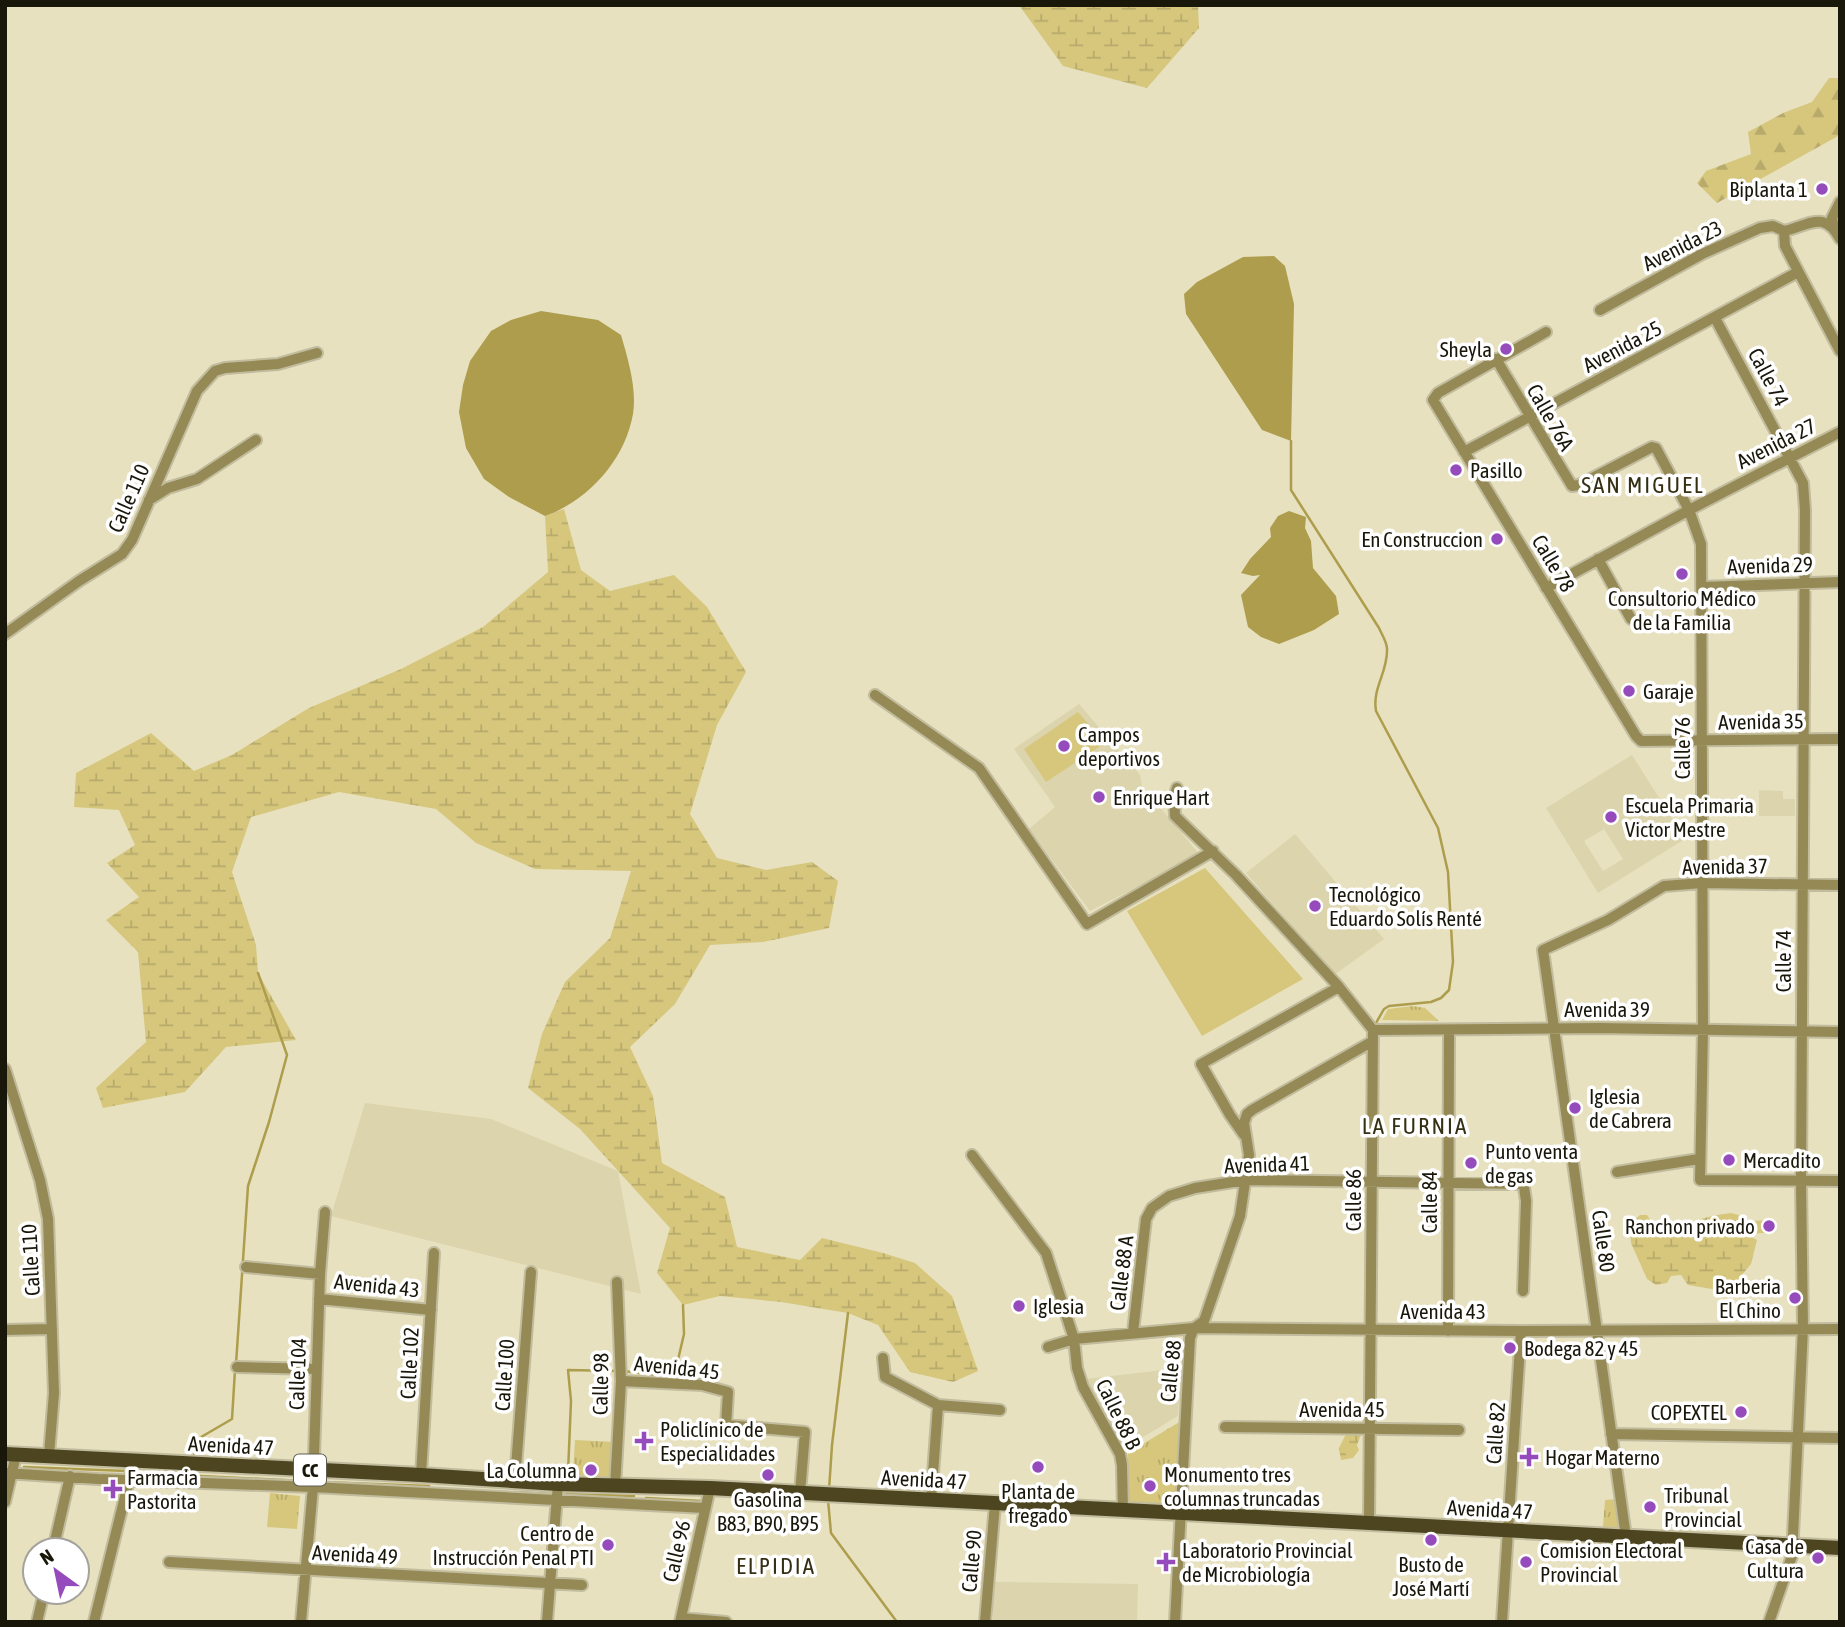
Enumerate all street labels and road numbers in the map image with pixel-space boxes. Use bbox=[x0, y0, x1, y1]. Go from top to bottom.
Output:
street label: Avenida 23 bbox=[1638, 215, 1726, 275]
street label: Avenida 25 bbox=[1579, 315, 1665, 377]
street label: Calle 74 bbox=[1744, 344, 1794, 410]
street label: Calle 76A bbox=[1522, 380, 1580, 455]
street label: Avenida 27 bbox=[1732, 413, 1820, 473]
street label: Calle 110 bbox=[102, 460, 154, 536]
street label: Calle 78 bbox=[1528, 530, 1580, 596]
street label: Avenida 29 bbox=[1727, 552, 1813, 578]
street label: Avenida 35 bbox=[1718, 708, 1804, 734]
street label: Calle 76 bbox=[1670, 717, 1694, 779]
street label: Avenida 37 bbox=[1682, 853, 1768, 879]
street label: Calle 74 bbox=[1771, 930, 1795, 992]
street label: Avenida 39 bbox=[1564, 997, 1650, 1021]
street label: Avenida 41 bbox=[1224, 1151, 1310, 1177]
street label: Calle 86 bbox=[1341, 1169, 1365, 1231]
street label: Calle 84 bbox=[1417, 1171, 1441, 1233]
street label: Calle 80 bbox=[1588, 1208, 1620, 1274]
street label: Calle 110 bbox=[16, 1223, 44, 1297]
street label: Calle 88 A bbox=[1104, 1233, 1138, 1312]
street label: Avenida 43 bbox=[333, 1269, 421, 1301]
street label: Avenida 43 bbox=[1400, 1299, 1486, 1323]
street label: Calle 102 bbox=[395, 1326, 423, 1400]
street label: Calle 104 bbox=[284, 1337, 310, 1410]
street label: Calle 100 bbox=[490, 1338, 518, 1412]
street label: Calle 88 bbox=[1155, 1339, 1185, 1403]
street label: Avenida 45 bbox=[633, 1351, 721, 1383]
street label: Calle 98 bbox=[587, 1353, 613, 1415]
street label: Calle 88 B bbox=[1092, 1375, 1146, 1453]
street label: Avenida 45 bbox=[1299, 1397, 1385, 1421]
street label: Calle 82 bbox=[1481, 1401, 1509, 1465]
street label: Avenida 47 bbox=[188, 1431, 274, 1459]
road number: CC bbox=[294, 1454, 326, 1486]
street label: Avenida 47 bbox=[881, 1465, 967, 1493]
street label: Avenida 47 bbox=[1447, 1495, 1533, 1523]
street label: Calle 96 bbox=[657, 1518, 695, 1584]
street label: Calle 90 bbox=[956, 1529, 986, 1593]
street label: Avenida 49 bbox=[312, 1540, 398, 1568]

